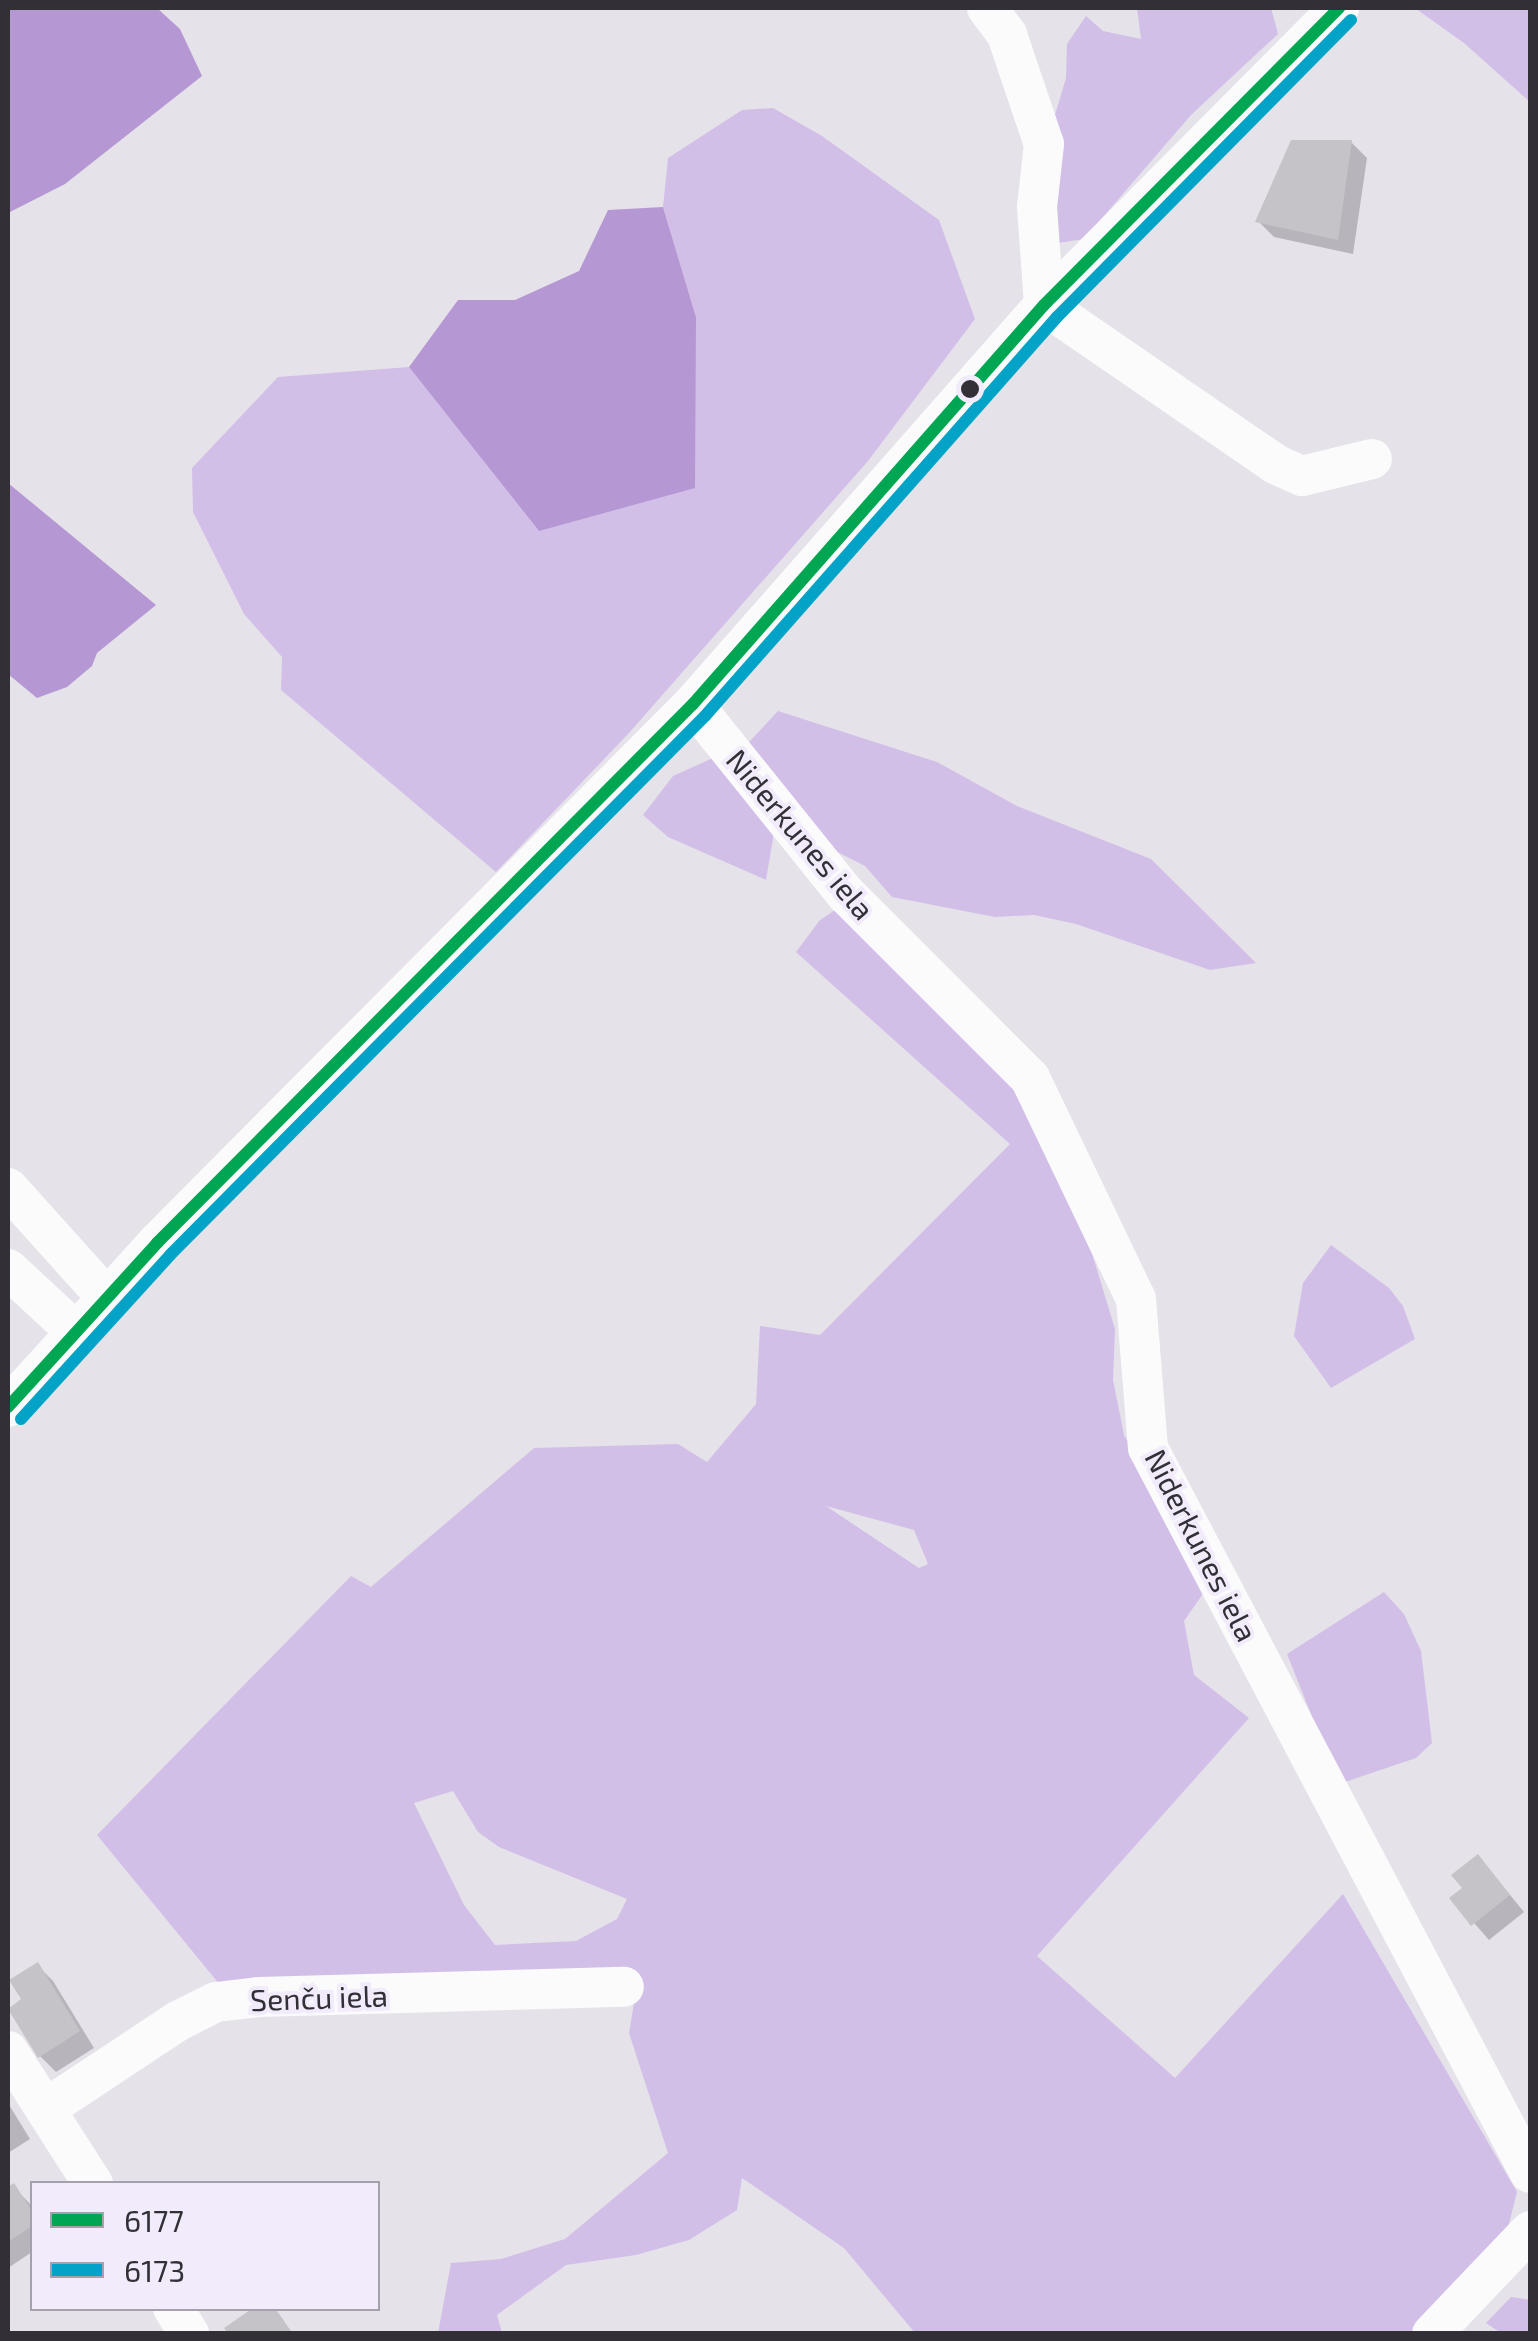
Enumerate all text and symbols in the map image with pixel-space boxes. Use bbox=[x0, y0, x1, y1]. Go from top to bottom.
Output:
unlabelled marker bbox=[960, 379, 980, 399]
street label: Niderkunes iela bbox=[719, 742, 883, 926]
street label: Niderkunes iela bbox=[1138, 1443, 1266, 1647]
street label: Senču iela bbox=[250, 1977, 388, 2017]
legend bbox=[30, 2181, 380, 2311]
text: 6177 bbox=[124, 2202, 184, 2238]
text: 6173 bbox=[124, 2252, 185, 2288]

